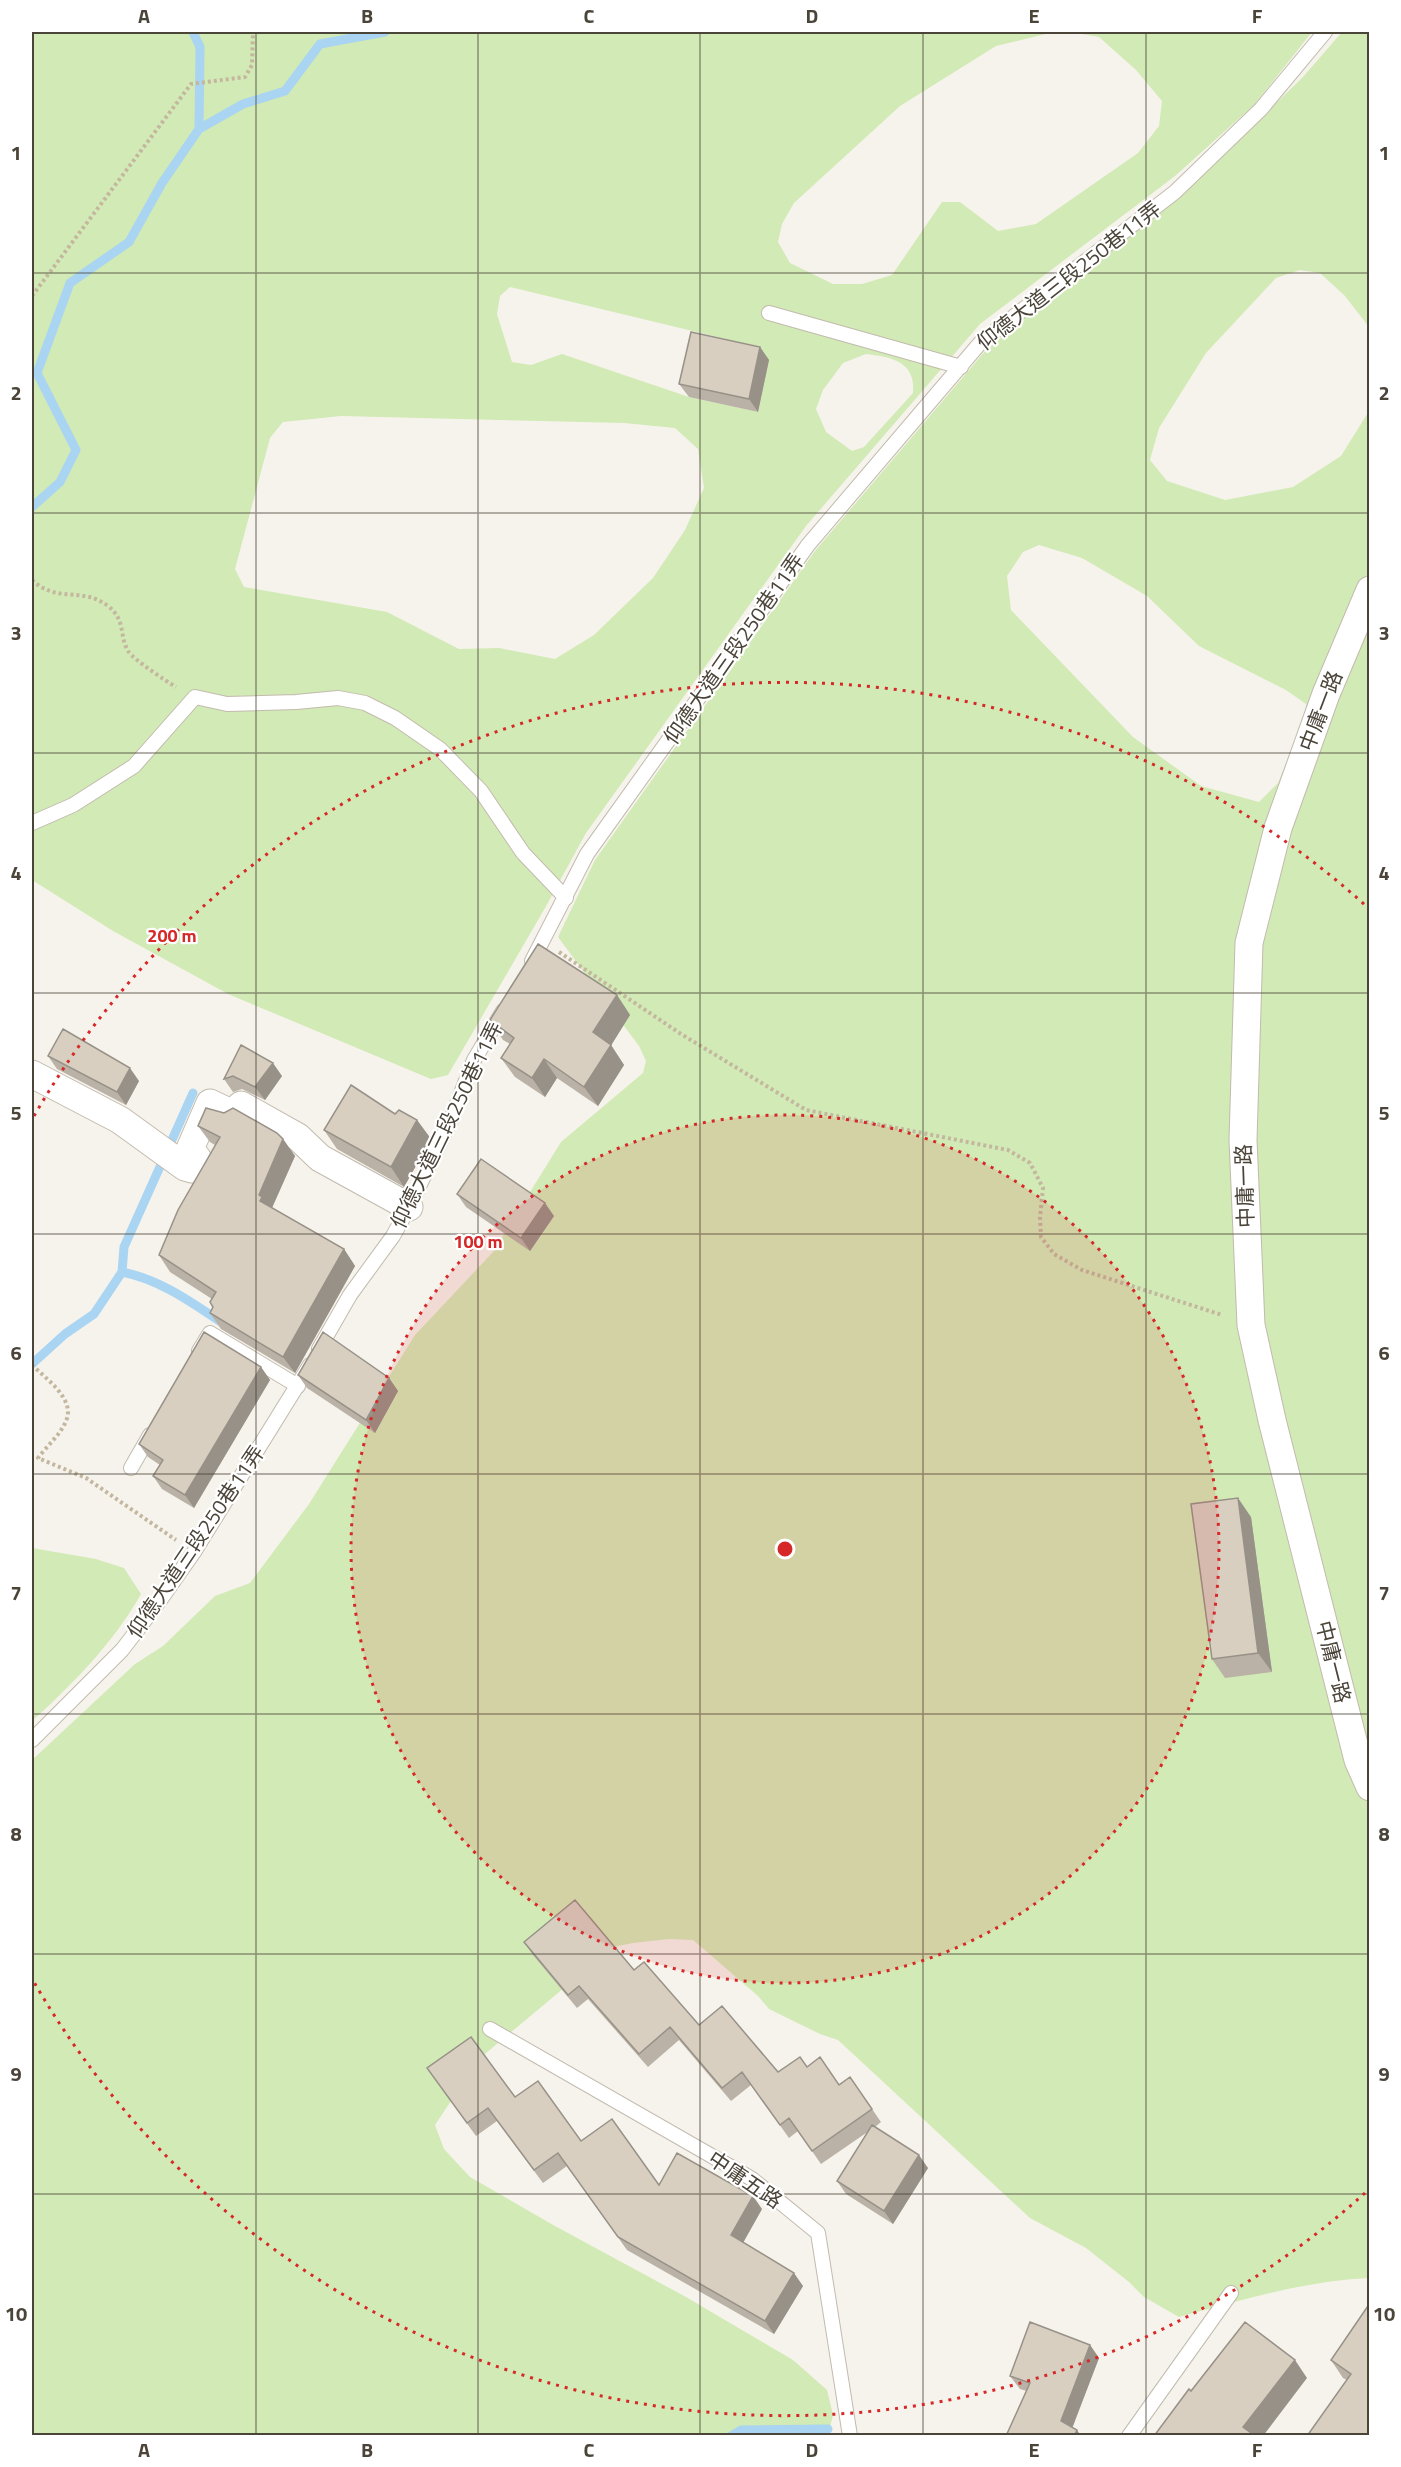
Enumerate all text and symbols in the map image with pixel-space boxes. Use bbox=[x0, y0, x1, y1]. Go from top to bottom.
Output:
text: A bbox=[138, 0, 150, 31]
text: B bbox=[361, 0, 373, 31]
text: C bbox=[584, 0, 595, 31]
text: D bbox=[806, 0, 818, 31]
text: E bbox=[1028, 0, 1040, 31]
text: F bbox=[1252, 0, 1263, 31]
text: 1 bbox=[10, 137, 22, 168]
text: 1 bbox=[1378, 137, 1390, 168]
street label: 仰德大道三段250巷11弄 bbox=[969, 193, 1168, 358]
text: 2 bbox=[10, 377, 22, 408]
text: 2 bbox=[1378, 377, 1390, 408]
street label: 仰德大道三段250巷11弄 bbox=[655, 546, 811, 751]
text: 3 bbox=[10, 617, 22, 648]
text: 3 bbox=[1378, 617, 1390, 648]
street label: 中庸一路 bbox=[1290, 666, 1350, 756]
text: 4 bbox=[10, 857, 22, 888]
text: 4 bbox=[1378, 857, 1390, 888]
text: 200 m bbox=[147, 922, 197, 949]
street label: 仰德大道三段250巷11弄 bbox=[382, 1016, 510, 1234]
text: 5 bbox=[10, 1097, 22, 1128]
text: 5 bbox=[1378, 1097, 1390, 1128]
street label: 中庸一路 bbox=[1227, 1144, 1261, 1229]
text: 100 m bbox=[453, 1228, 503, 1255]
text: 6 bbox=[10, 1337, 22, 1368]
text: 6 bbox=[1378, 1337, 1390, 1368]
street label: 仰德大道三段250巷11弄 bbox=[118, 1438, 272, 1644]
centre of rings bbox=[775, 1539, 795, 1559]
text: 7 bbox=[10, 1577, 22, 1608]
text: 7 bbox=[1378, 1577, 1390, 1608]
street label: 中庸一路 bbox=[1308, 1617, 1360, 1706]
text: 8 bbox=[10, 1818, 22, 1849]
text: 8 bbox=[1378, 1818, 1390, 1849]
text: 9 bbox=[10, 2058, 22, 2089]
text: 9 bbox=[1378, 2058, 1390, 2089]
street label: 中庸五路 bbox=[702, 2142, 789, 2216]
text: 10 bbox=[5, 2298, 27, 2329]
text: 10 bbox=[1373, 2298, 1395, 2329]
text: A bbox=[138, 2434, 150, 2465]
text: B bbox=[361, 2434, 373, 2465]
text: C bbox=[584, 2434, 595, 2465]
text: D bbox=[806, 2434, 818, 2465]
text: E bbox=[1028, 2434, 1040, 2465]
text: F bbox=[1252, 2434, 1263, 2465]

